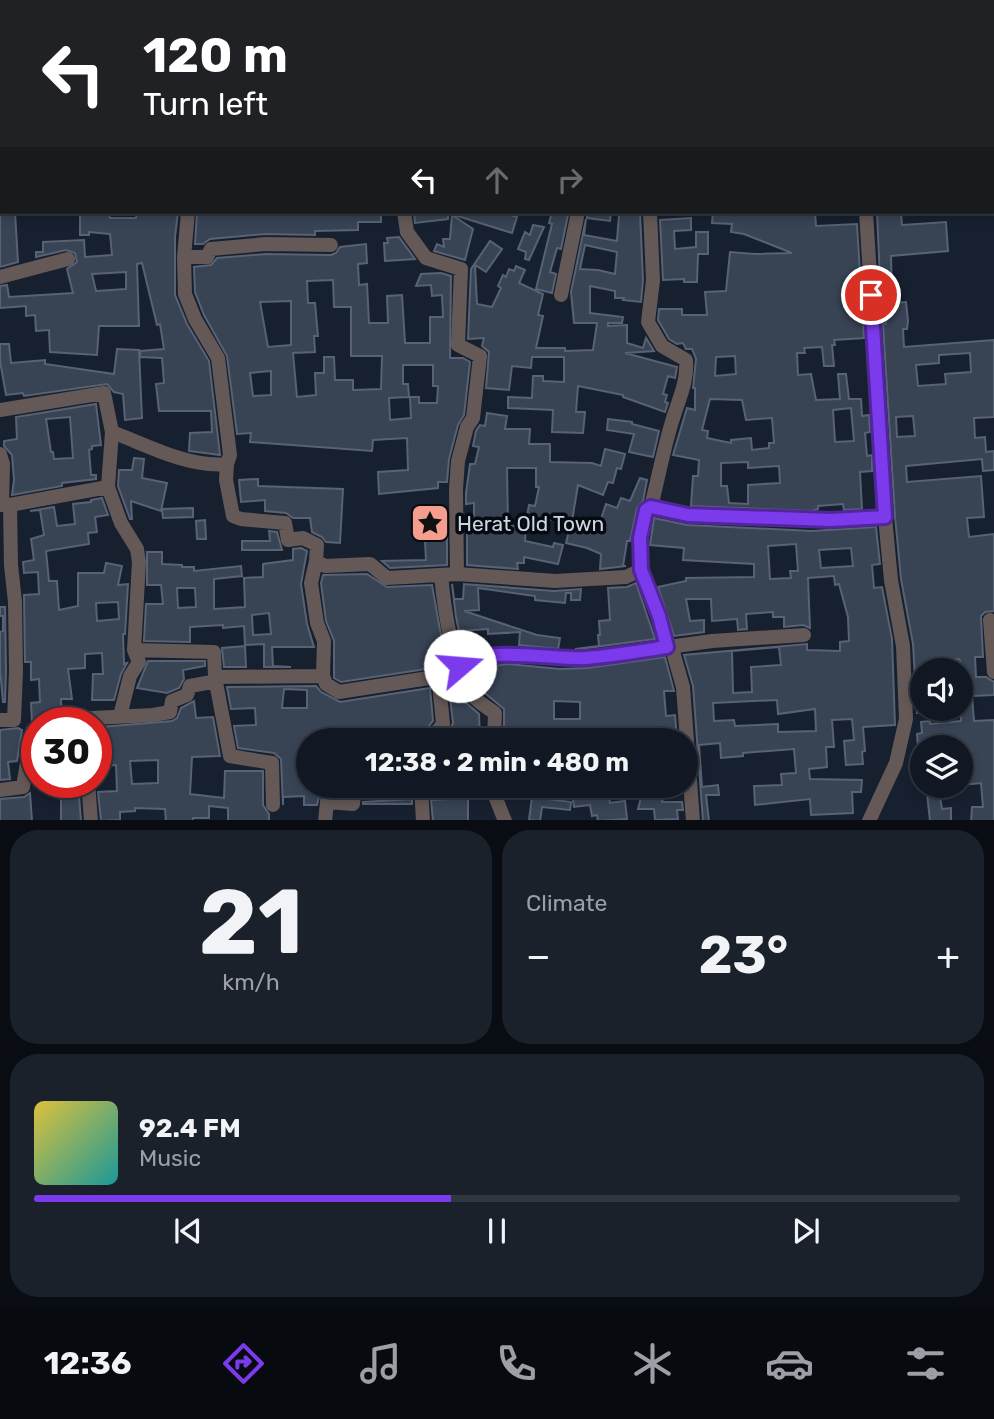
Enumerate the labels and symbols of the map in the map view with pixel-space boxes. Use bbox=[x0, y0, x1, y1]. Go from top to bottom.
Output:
pin bbox=[841, 265, 901, 325]
place icon: Herat Old Town bbox=[409, 502, 451, 544]
place label: Herat Old Town bbox=[457, 511, 604, 536]
position arrow bbox=[423, 629, 497, 703]
speed limit sign: 30 bbox=[21, 707, 112, 798]

